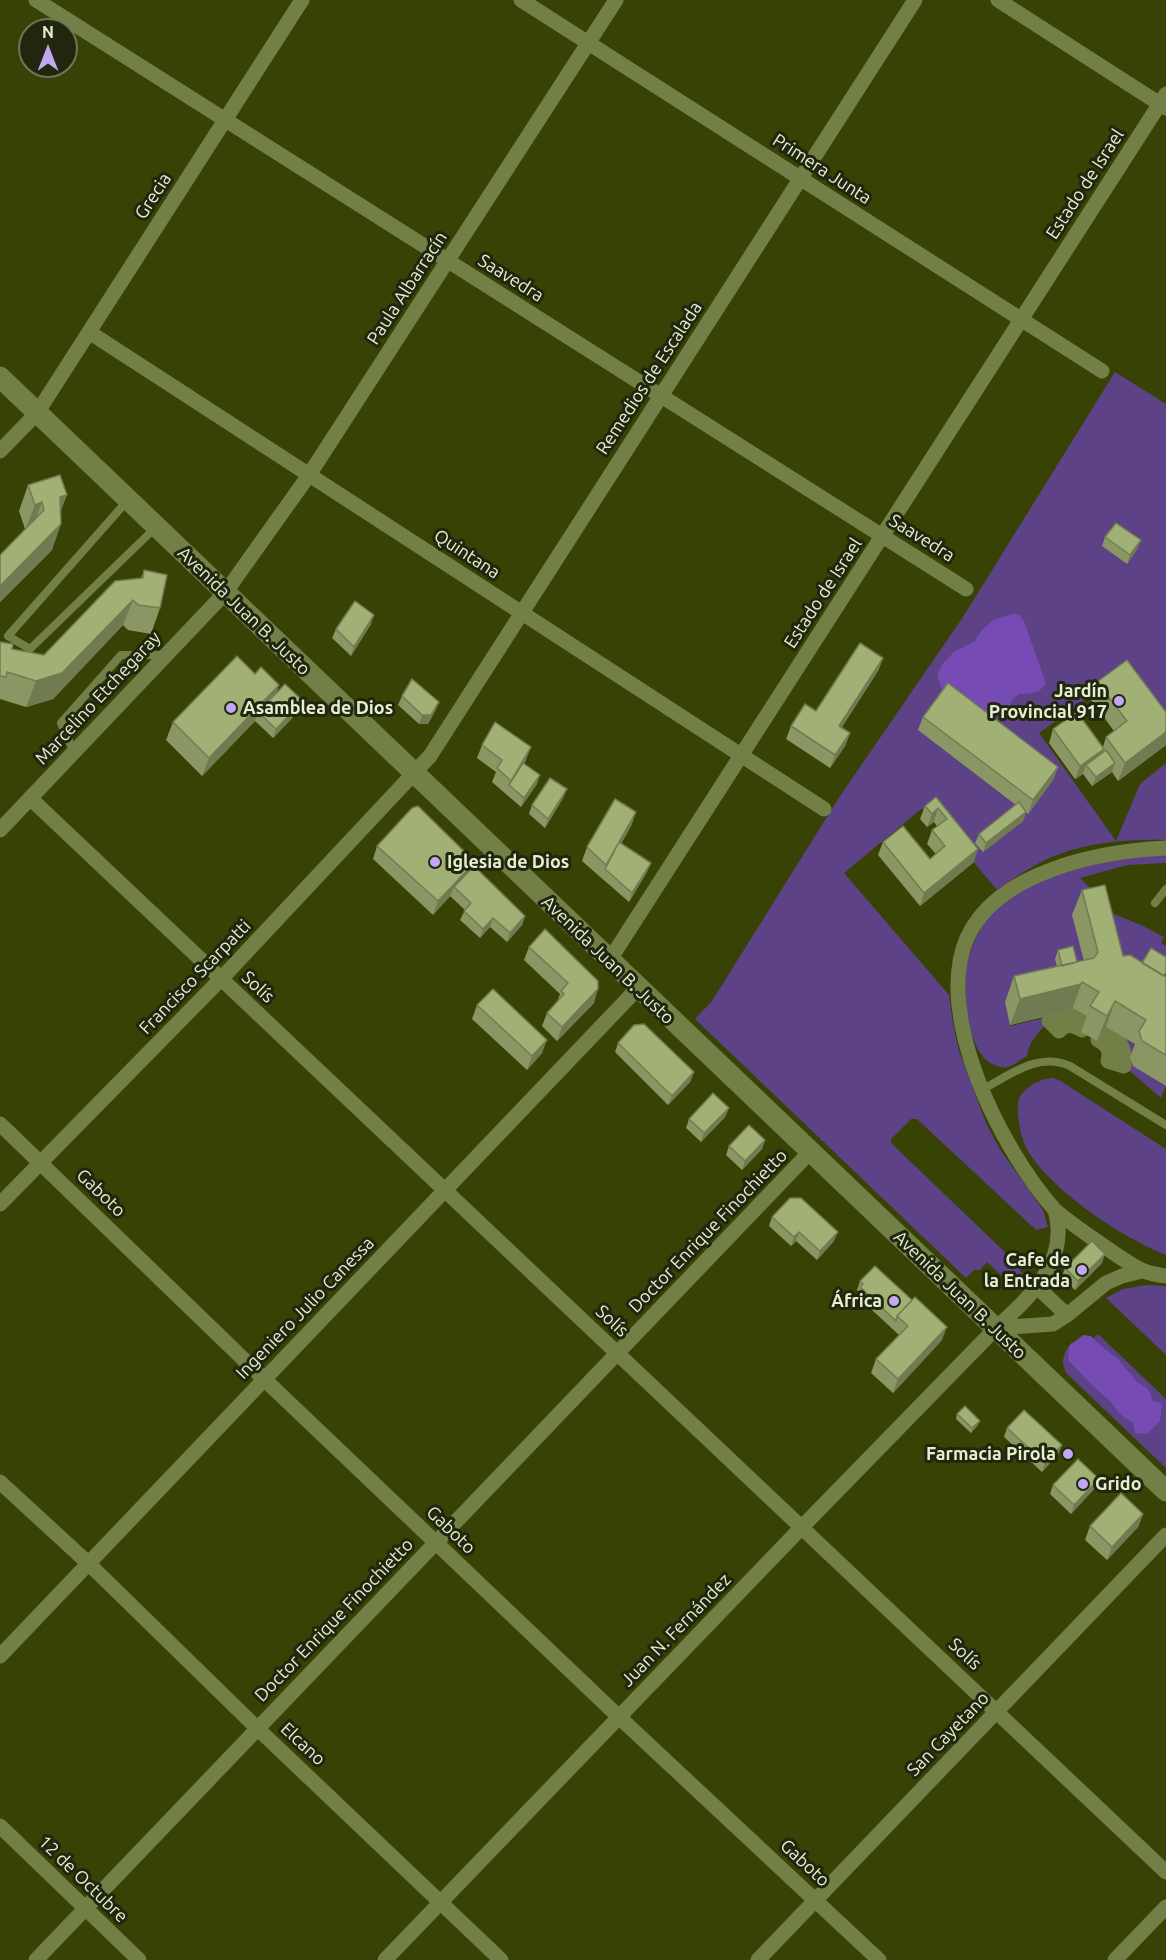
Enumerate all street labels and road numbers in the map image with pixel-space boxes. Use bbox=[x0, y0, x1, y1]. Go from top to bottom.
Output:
street label: Estado de Israel bbox=[1041, 125, 1129, 243]
street label: Primera Junta bbox=[769, 129, 875, 209]
street label: Grecia bbox=[130, 169, 176, 223]
street label: Paula Albarracín bbox=[362, 227, 452, 349]
street label: Saavedra bbox=[474, 249, 548, 307]
street label: Remedios de Escalada bbox=[592, 298, 706, 458]
street label: Saavedra bbox=[885, 509, 959, 567]
street label: Quintana bbox=[430, 525, 504, 583]
street label: Estado de Israel bbox=[779, 534, 867, 652]
street label: Avenida Juan B. Justo bbox=[173, 542, 315, 680]
street label: Marcelino Etchegaray bbox=[31, 627, 165, 769]
street label: Avenida Juan B. Justo bbox=[537, 891, 679, 1029]
street label: Francisco Scarpatti bbox=[135, 915, 255, 1039]
street label: Solís bbox=[237, 967, 279, 1007]
street label: Doctor Enrique Finochietto bbox=[624, 1145, 792, 1317]
street label: Gaboto bbox=[72, 1164, 130, 1222]
street label: Avenida Juan B. Justo bbox=[889, 1226, 1031, 1364]
street label: Ingeniero Julio Canessa bbox=[231, 1232, 379, 1384]
street label: Solís bbox=[591, 1301, 633, 1341]
street label: Gaboto bbox=[422, 1501, 480, 1559]
street label: Doctor Enrique Finochietto bbox=[250, 1534, 418, 1706]
street label: Juan N. Fernández bbox=[616, 1569, 736, 1691]
street label: Solís bbox=[944, 1634, 986, 1674]
street label: San Cayetano bbox=[902, 1687, 994, 1781]
street label: Elcano bbox=[276, 1718, 330, 1770]
street label: 12 de Octubre bbox=[34, 1831, 132, 1927]
street label: Gaboto bbox=[776, 1835, 834, 1891]

